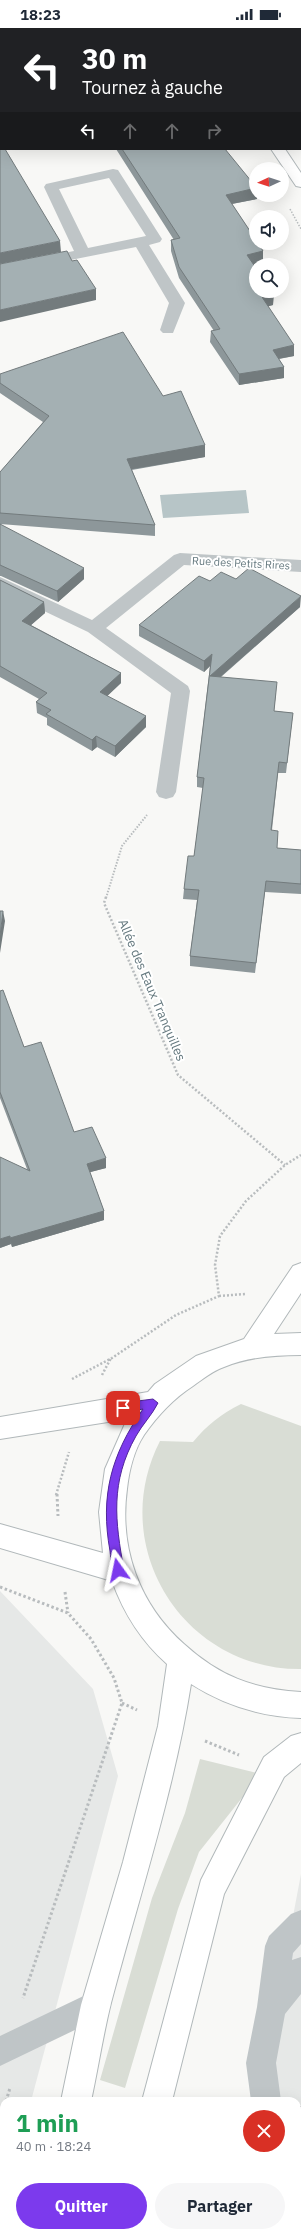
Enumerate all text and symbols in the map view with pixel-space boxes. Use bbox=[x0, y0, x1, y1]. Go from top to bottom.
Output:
text: 18:23 bbox=[20, 5, 61, 24]
text: 30 m bbox=[82, 40, 147, 77]
icon: left bbox=[16, 44, 68, 96]
text: Tournez à gauche bbox=[82, 76, 223, 99]
icon: left bbox=[77, 120, 99, 142]
icon: ahead bbox=[119, 120, 141, 142]
icon: ahead bbox=[161, 120, 183, 142]
icon: right bbox=[203, 120, 225, 142]
north arrow bbox=[249, 162, 289, 202]
map controls bbox=[249, 162, 289, 298]
button: sound bbox=[249, 210, 289, 250]
button: search bbox=[249, 258, 289, 298]
street label: Rue des Petits Rires bbox=[192, 553, 290, 573]
street label: Allée des Eaux Tranquilles bbox=[114, 916, 190, 1064]
pin bbox=[106, 1391, 140, 1425]
icon: arrive bbox=[112, 1397, 134, 1419]
position arrow bbox=[97, 1549, 139, 1591]
text: 1 min bbox=[16, 2107, 79, 2139]
button: close bbox=[243, 2110, 285, 2152]
text: 40 m · 18:24 bbox=[16, 2138, 91, 2155]
button: Quitter bbox=[16, 2183, 147, 2229]
button: Partager bbox=[155, 2183, 285, 2229]

